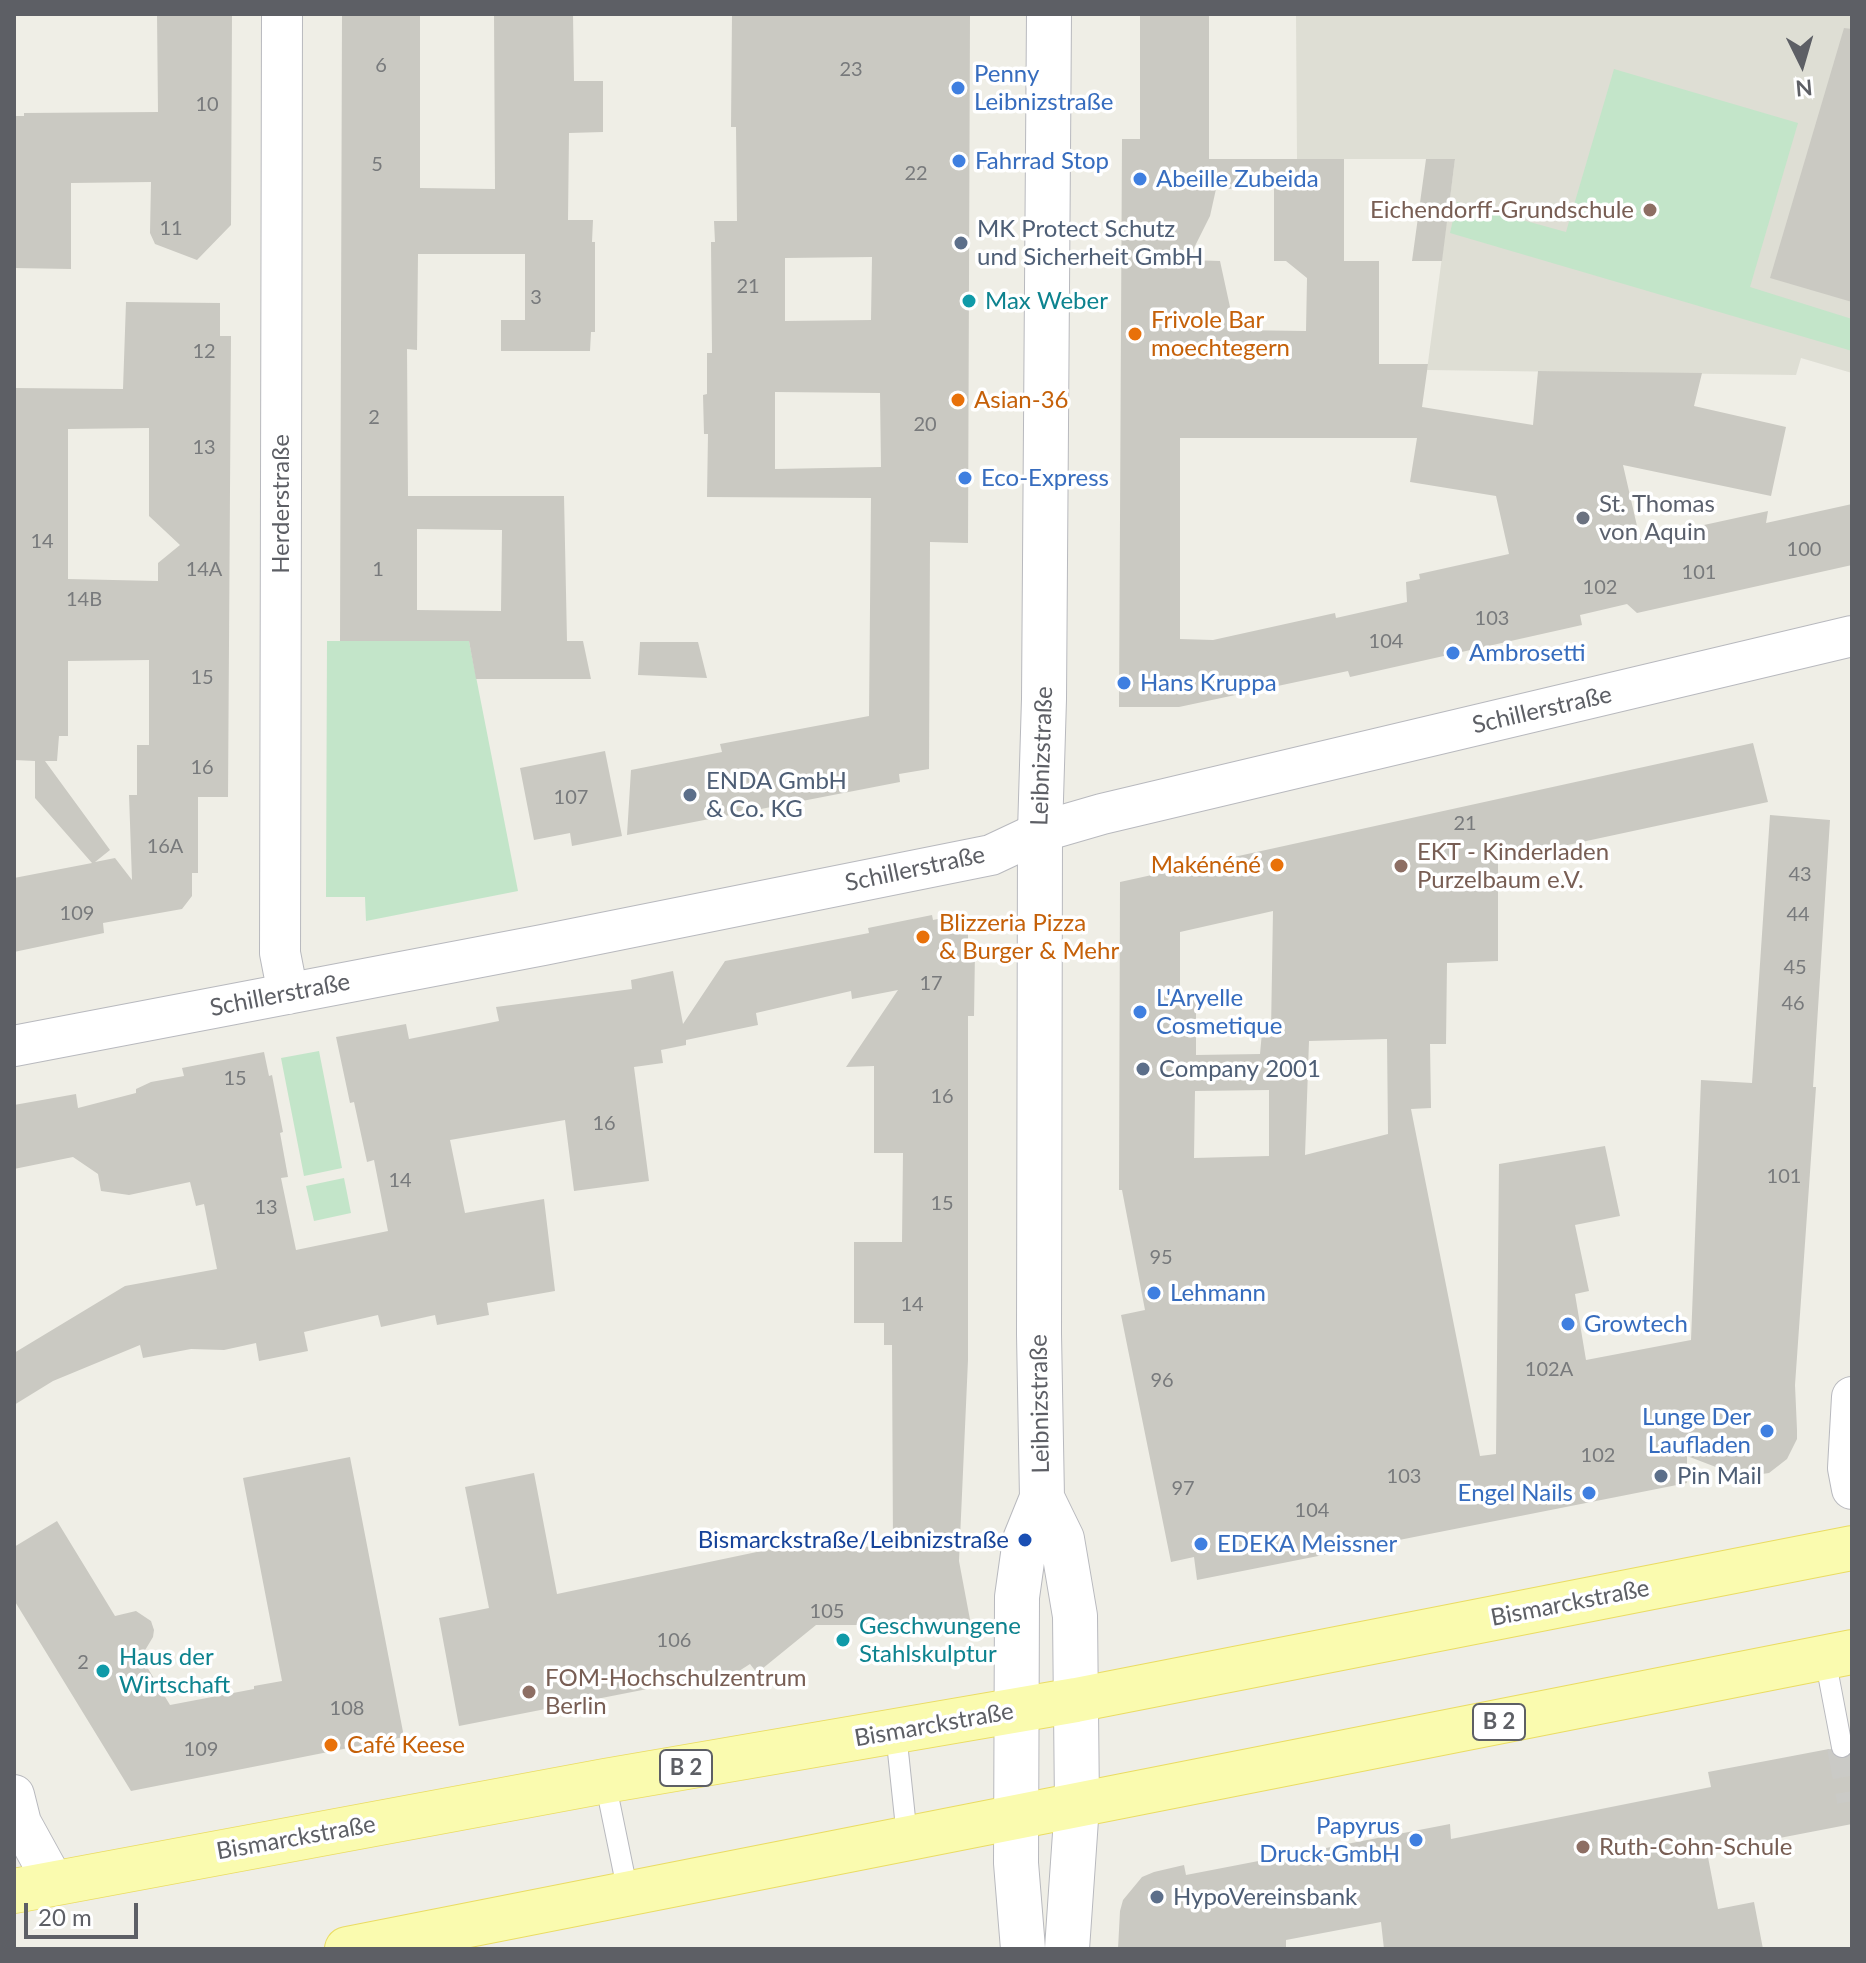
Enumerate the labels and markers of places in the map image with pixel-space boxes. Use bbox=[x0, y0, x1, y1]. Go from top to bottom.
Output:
place label: Penny Leibnizstraße bbox=[974, 60, 1113, 116]
marker: Penny Leibnizstraße bbox=[949, 79, 967, 97]
place label: Fahrrad Stop bbox=[975, 147, 1109, 175]
marker: Fahrrad Stop bbox=[950, 152, 968, 170]
place label: Abeille Zubeida bbox=[1156, 165, 1319, 193]
marker: Abeille Zubeida bbox=[1131, 170, 1149, 188]
place label: Eichendorff-Grundschule bbox=[1370, 196, 1634, 224]
marker: Eichendorff-Grundschule bbox=[1641, 201, 1659, 219]
place label: MK Protect Schutz und Sicherheit GmbH bbox=[977, 215, 1203, 271]
marker: MK Protect Schutz und Sicherheit GmbH bbox=[952, 234, 970, 252]
place label: Max Weber bbox=[985, 287, 1108, 315]
marker: Max Weber bbox=[960, 292, 978, 310]
place label: Frivole Bar moechtegern bbox=[1151, 306, 1290, 362]
marker: Frivole Bar moechtegern bbox=[1126, 325, 1144, 343]
place label: Asian-36 bbox=[974, 386, 1068, 414]
marker: Asian-36 bbox=[949, 391, 967, 409]
place label: Eco-Express bbox=[981, 464, 1109, 492]
marker: Eco-Express bbox=[956, 469, 974, 487]
place label: St. Thomas von Aquin bbox=[1599, 490, 1715, 546]
marker: St. Thomas von Aquin bbox=[1574, 509, 1592, 527]
place label: Ambrosetti bbox=[1469, 639, 1586, 667]
marker: Ambrosetti bbox=[1444, 644, 1462, 662]
place label: Hans Kruppa bbox=[1140, 669, 1277, 697]
marker: Hans Kruppa bbox=[1115, 674, 1133, 692]
place label: ENDA GmbH & Co. KG bbox=[706, 767, 847, 823]
marker: ENDA GmbH & Co. KG bbox=[681, 786, 699, 804]
place label: EKT - Kinderladen Purzelbaum e.V. bbox=[1417, 838, 1609, 894]
place label: Makénéné bbox=[1151, 851, 1261, 879]
marker: Makénéné bbox=[1268, 856, 1286, 874]
marker: EKT - Kinderladen Purzelbaum e.V. bbox=[1392, 857, 1410, 875]
place label: Blizzeria Pizza & Burger & Mehr bbox=[939, 909, 1119, 965]
marker: Blizzeria Pizza & Burger & Mehr bbox=[914, 928, 932, 946]
place label: L'Aryelle Cosmetique bbox=[1156, 984, 1282, 1040]
marker: L'Aryelle Cosmetique bbox=[1131, 1003, 1149, 1021]
place label: Company 2001 bbox=[1159, 1055, 1321, 1083]
marker: Company 2001 bbox=[1134, 1060, 1152, 1078]
place label: Lehmann bbox=[1170, 1279, 1266, 1307]
marker: Lehmann bbox=[1145, 1284, 1163, 1302]
place label: Growtech bbox=[1584, 1310, 1688, 1338]
marker: Growtech bbox=[1559, 1315, 1577, 1333]
place label: Lunge Der Laufladen bbox=[1642, 1403, 1751, 1459]
marker: Lunge Der Laufladen bbox=[1758, 1422, 1776, 1440]
place label: Pin Mail bbox=[1677, 1462, 1762, 1490]
marker: Pin Mail bbox=[1652, 1467, 1670, 1485]
place label: Engel Nails bbox=[1458, 1479, 1573, 1507]
marker: Engel Nails bbox=[1580, 1484, 1598, 1502]
place label: Bismarckstraße/Leibnizstraße bbox=[698, 1526, 1009, 1554]
place label: EDEKA Meissner bbox=[1217, 1530, 1397, 1558]
marker: Bismarckstraße/Leibnizstraße bbox=[1016, 1531, 1034, 1549]
marker: EDEKA Meissner bbox=[1192, 1535, 1210, 1553]
place label: Geschwungene Stahlskulptur bbox=[859, 1612, 1021, 1668]
marker: Geschwungene Stahlskulptur bbox=[834, 1631, 852, 1649]
place label: Haus der Wirtschaft bbox=[119, 1643, 230, 1699]
marker: Haus der Wirtschaft bbox=[94, 1662, 112, 1680]
place label: FOM-Hochschulzentrum Berlin bbox=[545, 1664, 807, 1720]
marker: FOM-Hochschulzentrum Berlin bbox=[520, 1683, 538, 1701]
place label: Café Keese bbox=[347, 1731, 465, 1759]
marker: Café Keese bbox=[322, 1736, 340, 1754]
place label: Papyrus Druck-GmbH bbox=[1259, 1812, 1400, 1868]
marker: Papyrus Druck-GmbH bbox=[1407, 1831, 1425, 1849]
place label: Ruth-Cohn-Schule bbox=[1599, 1833, 1792, 1861]
marker: Ruth-Cohn-Schule bbox=[1574, 1838, 1592, 1856]
place label: HypoVereinsbank bbox=[1173, 1883, 1357, 1911]
marker: HypoVereinsbank bbox=[1148, 1888, 1166, 1906]

